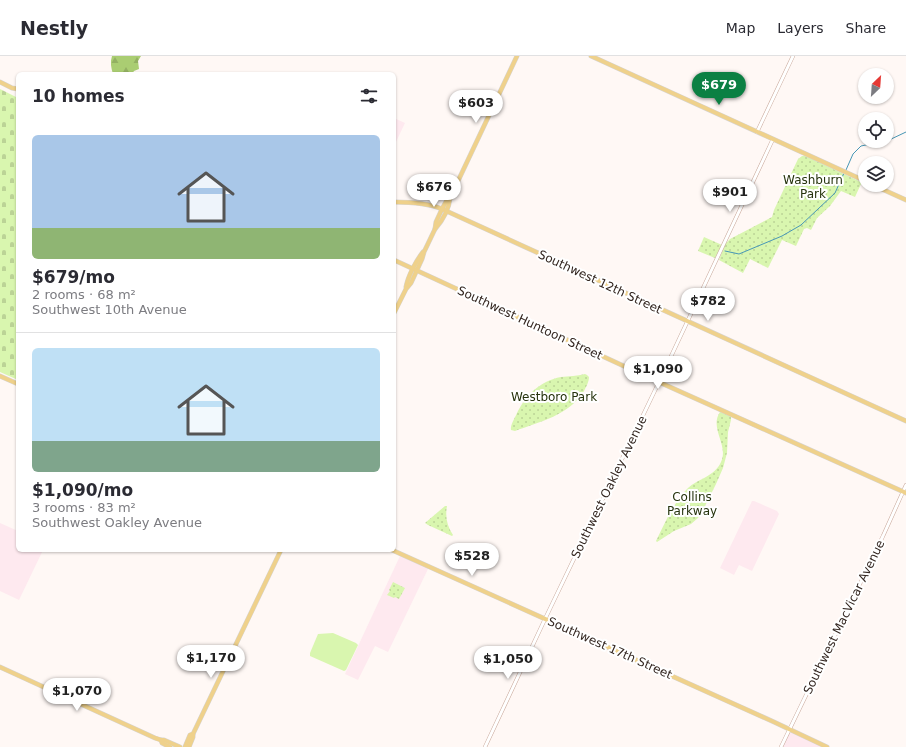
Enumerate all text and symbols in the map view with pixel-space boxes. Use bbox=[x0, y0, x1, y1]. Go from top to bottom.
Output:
text: Nestly bbox=[20, 17, 88, 39]
text: Map bbox=[726, 20, 755, 36]
text: Layers bbox=[777, 20, 824, 36]
text: Share bbox=[846, 20, 886, 36]
north arrow bbox=[858, 68, 894, 104]
map controls bbox=[858, 68, 894, 192]
pin: $679 bbox=[695, 72, 743, 106]
text: $679 bbox=[701, 77, 737, 92]
icon: filters bbox=[358, 85, 380, 107]
text: 10 homes bbox=[32, 86, 125, 106]
pin: $603 bbox=[452, 90, 500, 124]
text: $603 bbox=[458, 95, 494, 110]
button: locate bbox=[858, 112, 894, 148]
button: layers bbox=[858, 156, 894, 192]
icon: home bbox=[170, 161, 242, 233]
park label: Washburn Park bbox=[783, 173, 843, 201]
pin: $676 bbox=[410, 174, 458, 208]
text: $676 bbox=[416, 179, 452, 194]
pin: $901 bbox=[706, 179, 754, 213]
text: $901 bbox=[712, 184, 748, 199]
street label: Southwest 12th Street bbox=[536, 247, 664, 317]
text: $679/mo bbox=[32, 267, 115, 287]
street label: Southwest Huntoon Street bbox=[455, 283, 605, 363]
text: 2 rooms · 68 m² bbox=[32, 287, 136, 302]
pin: $782 bbox=[684, 288, 732, 322]
text: $782 bbox=[690, 293, 726, 308]
text: Southwest 10th Avenue bbox=[32, 302, 187, 317]
pin: $1,090 bbox=[625, 356, 691, 390]
text: $1,090 bbox=[633, 361, 683, 376]
icon: home bbox=[170, 374, 242, 446]
park label: Westboro Park bbox=[511, 390, 597, 404]
street label: Southwest Oakley Avenue bbox=[568, 413, 650, 561]
text: $1,090/mo bbox=[32, 480, 133, 500]
park label: Collins Parkway bbox=[667, 490, 717, 518]
text: 3 rooms · 83 m² bbox=[32, 500, 136, 515]
text: Southwest Oakley Avenue bbox=[32, 515, 202, 530]
street label: Southwest MacVicar Avenue bbox=[801, 538, 887, 696]
pin: $528 bbox=[448, 543, 496, 577]
text: $528 bbox=[454, 548, 490, 563]
street label: Southwest 17th Street bbox=[546, 614, 675, 682]
pin: $1,170 bbox=[178, 645, 244, 679]
pin: $1,050 bbox=[475, 646, 541, 680]
text: $1,170 bbox=[186, 650, 236, 665]
text: $1,050 bbox=[483, 651, 533, 666]
pin: $1,070 bbox=[44, 678, 110, 712]
text: $1,070 bbox=[52, 683, 102, 698]

